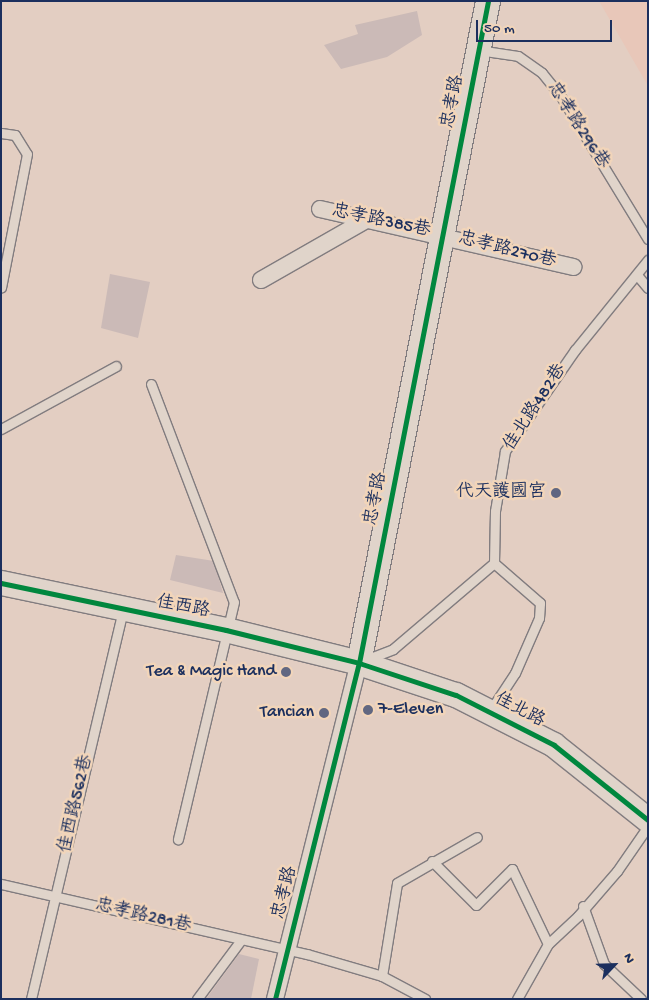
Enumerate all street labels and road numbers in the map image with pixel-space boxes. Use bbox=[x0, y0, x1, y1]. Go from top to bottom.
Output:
street label: 忠孝路 bbox=[438, 73, 470, 131]
street label: 忠孝路296巷 bbox=[541, 79, 613, 173]
street label: 忠孝路385巷 bbox=[330, 201, 432, 243]
street label: 忠孝路270巷 bbox=[456, 228, 558, 274]
street label: 佳北路482巷 bbox=[500, 361, 572, 455]
street label: 忠孝路 bbox=[361, 470, 393, 528]
street label: 佳西路 bbox=[154, 592, 212, 624]
street label: 佳北路 bbox=[490, 689, 548, 733]
street label: 佳西路562巷 bbox=[55, 753, 99, 855]
street label: 忠孝路 bbox=[269, 864, 303, 922]
street label: 忠孝路281巷 bbox=[93, 895, 193, 939]

